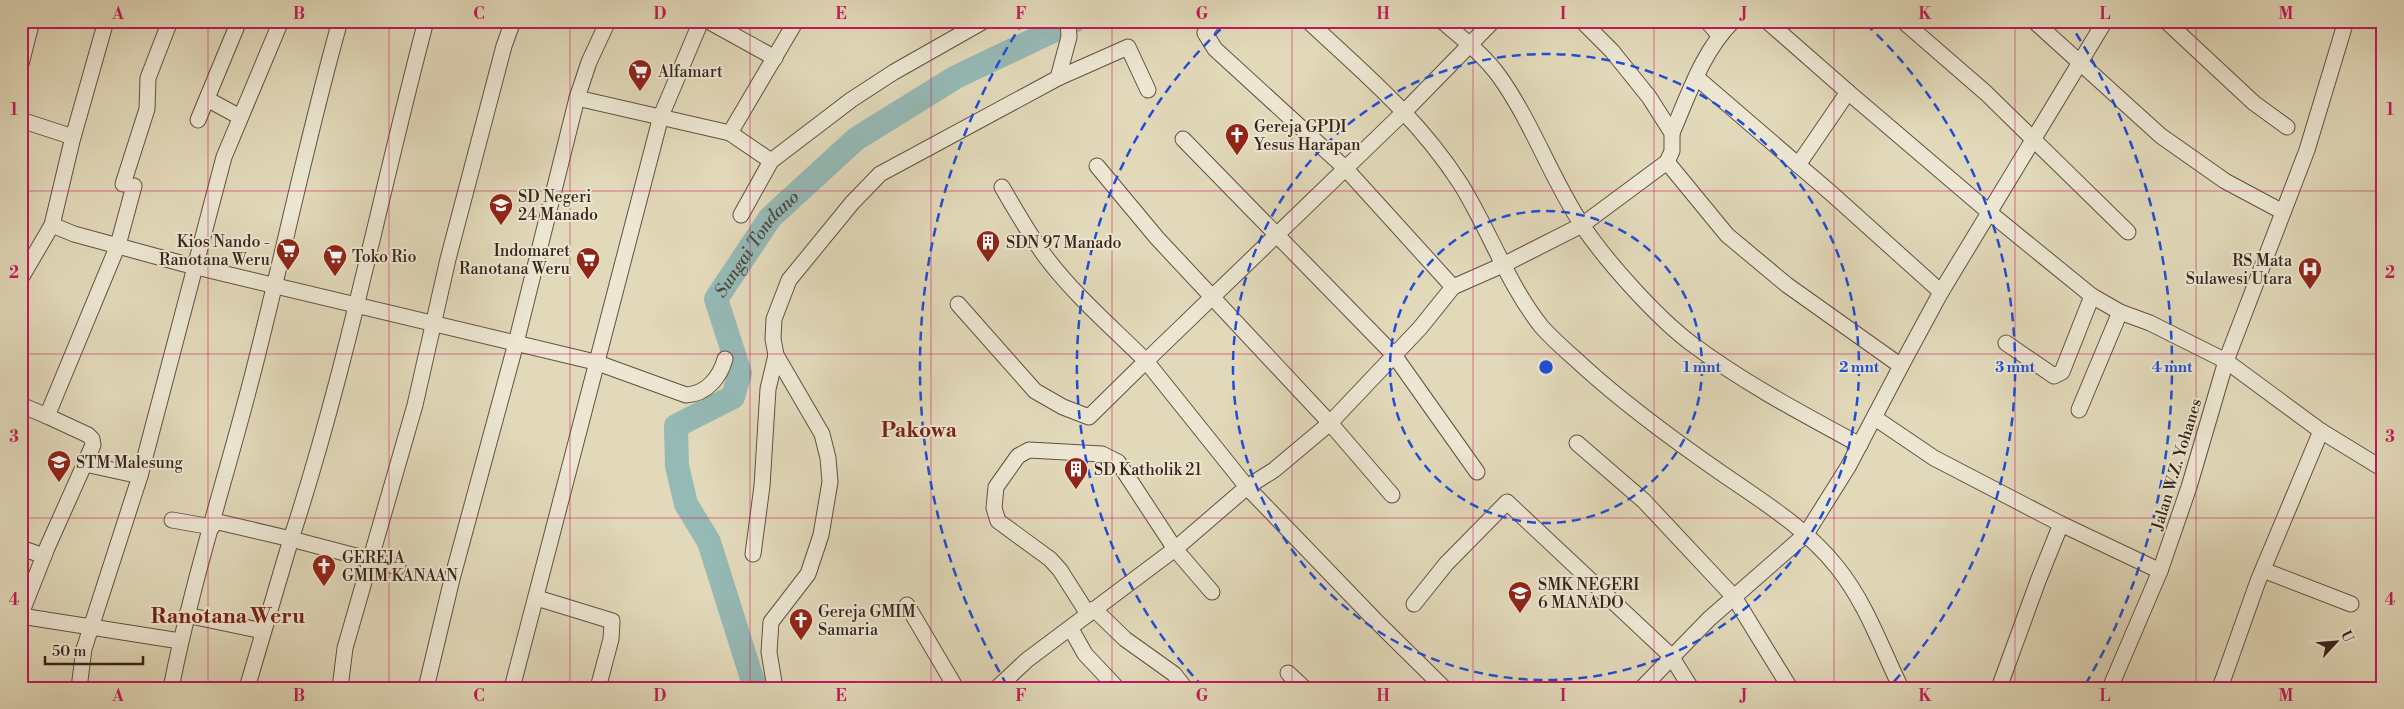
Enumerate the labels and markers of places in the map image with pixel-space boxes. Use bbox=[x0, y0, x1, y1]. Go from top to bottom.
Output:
supermarket icon: Alfamart bbox=[627, 58, 653, 92]
place label: Alfamart bbox=[657, 62, 723, 82]
place label: Gereja GPDI Yesus Harapan bbox=[1253, 117, 1361, 155]
church icon: Gereja GPDI Yesus Harapan bbox=[1224, 122, 1250, 156]
place label: SD Negeri 24 Manado bbox=[518, 187, 598, 225]
school or university icon: SD Negeri 24 Manado bbox=[488, 192, 514, 226]
building icon: SDN 97 Manado bbox=[975, 229, 1001, 263]
place label: Kios Nando - Ranotana Weru bbox=[159, 232, 270, 270]
place label: SDN 97 Manado bbox=[1006, 233, 1122, 253]
supermarket icon: Kios Nando - Ranotana Weru bbox=[275, 237, 301, 271]
place label: Indomaret Ranotana Weru bbox=[459, 241, 570, 279]
supermarket icon: Toko Rio bbox=[322, 243, 348, 277]
supermarket icon: Indomaret Ranotana Weru bbox=[575, 246, 601, 280]
place label: Toko Rio bbox=[352, 247, 417, 267]
place label: RS Mata Sulawesi Utara bbox=[2186, 251, 2293, 289]
hospital icon: RS Mata Sulawesi Utara bbox=[2297, 256, 2323, 290]
centre of rings bbox=[1537, 358, 1555, 376]
school or university icon: STM Malesung bbox=[46, 449, 72, 483]
place label: STM Malesung bbox=[76, 453, 183, 473]
building icon: SD Katholik 21 bbox=[1063, 456, 1089, 490]
place label: SD Katholik 21 bbox=[1094, 460, 1202, 480]
place label: GEREJA GMIM KANAAN bbox=[342, 548, 458, 586]
church icon: GEREJA GMIM KANAAN bbox=[311, 553, 337, 587]
place label: SMK NEGERI 6 MANADO bbox=[1538, 575, 1639, 613]
school or university icon: SMK NEGERI 6 MANADO bbox=[1507, 580, 1533, 614]
place label: Gereja GMIM Samaria bbox=[818, 602, 916, 640]
church icon: Gereja GMIM Samaria bbox=[788, 607, 814, 641]

